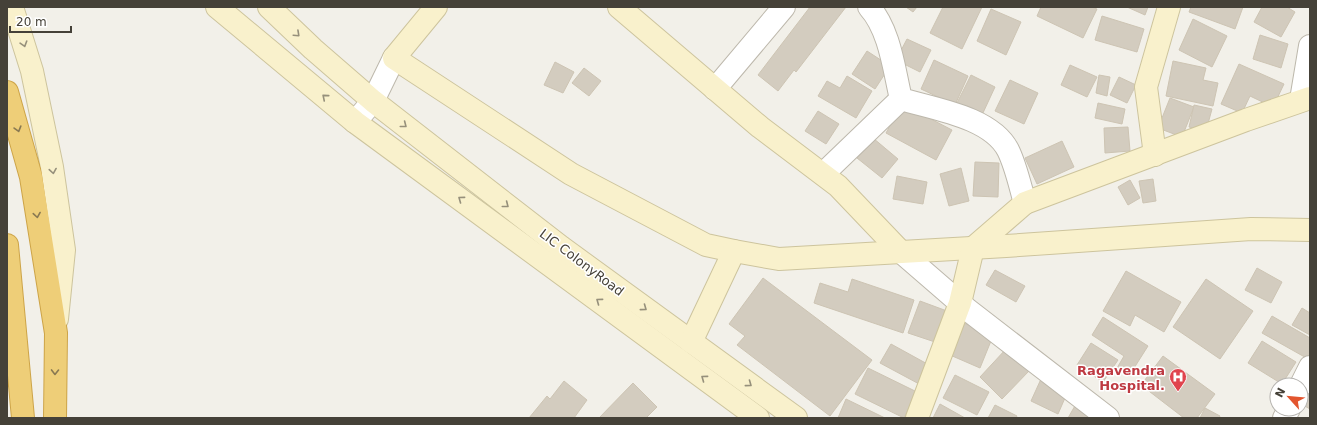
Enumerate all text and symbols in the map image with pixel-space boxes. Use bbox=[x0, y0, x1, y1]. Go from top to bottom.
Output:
scale bar bbox=[10, 8, 71, 34]
text: 20 m bbox=[16, 15, 47, 29]
one-way arrow bbox=[292, 29, 300, 37]
one-way arrow bbox=[19, 41, 28, 48]
one-way arrow bbox=[323, 95, 330, 102]
one-way arrow bbox=[399, 120, 406, 127]
one-way arrow bbox=[13, 125, 22, 132]
one-way arrow bbox=[48, 168, 57, 174]
one-way arrow bbox=[458, 197, 465, 204]
one-way arrow bbox=[502, 200, 509, 207]
one-way arrow bbox=[33, 212, 41, 218]
street label: LIC ColonyRoad bbox=[537, 226, 627, 299]
one-way arrow bbox=[596, 298, 603, 306]
one-way arrow bbox=[639, 303, 646, 310]
place label: Ragavendra Hospital. bbox=[1077, 363, 1165, 393]
hospital icon: Ragavendra Hospital. bbox=[1168, 367, 1188, 392]
one-way arrow bbox=[51, 369, 59, 375]
one-way arrow bbox=[701, 376, 708, 383]
north arrow bbox=[1269, 377, 1309, 417]
one-way arrow bbox=[745, 379, 752, 387]
text: N bbox=[1273, 386, 1288, 400]

